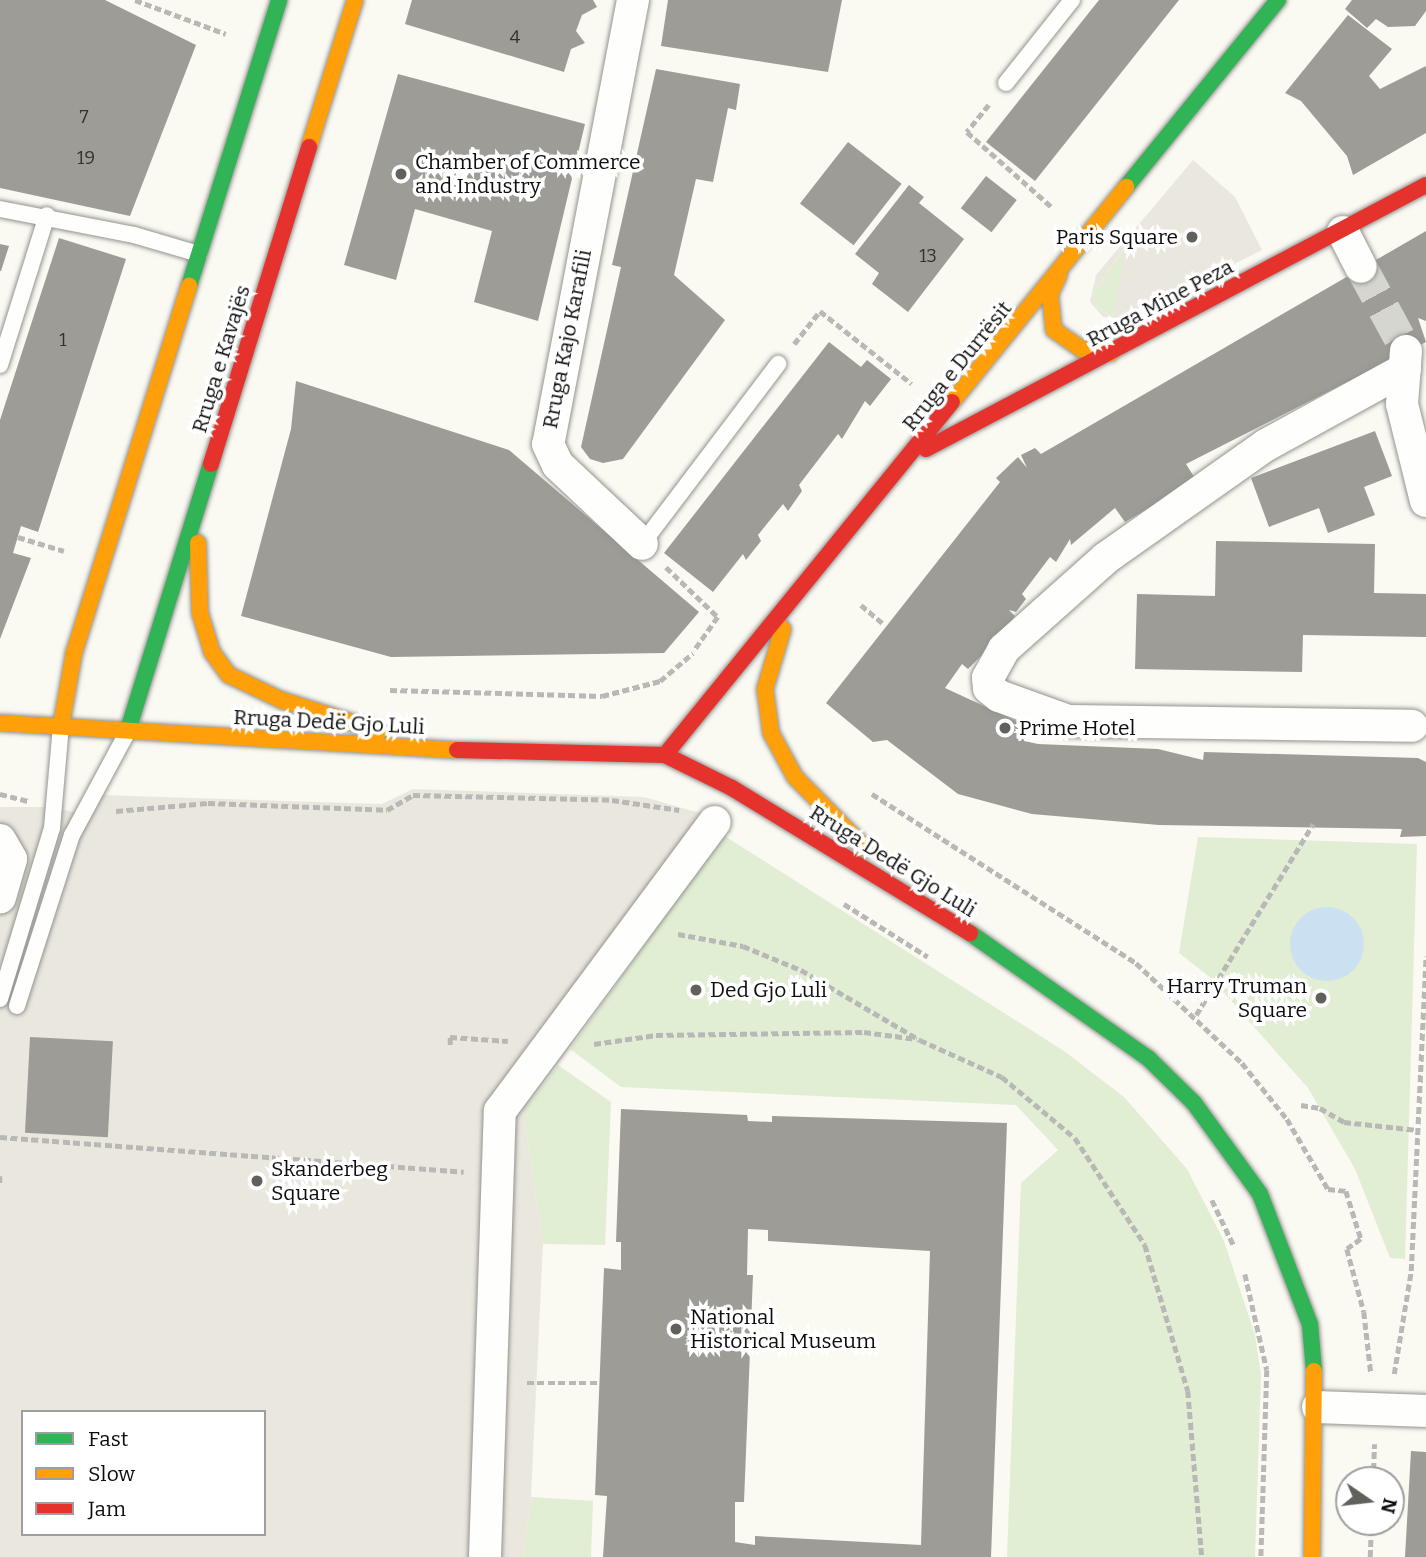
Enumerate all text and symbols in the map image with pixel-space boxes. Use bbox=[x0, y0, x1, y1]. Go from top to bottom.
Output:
house number: 4 bbox=[510, 26, 520, 48]
house number: 7 bbox=[79, 106, 89, 128]
house number: 19 bbox=[77, 147, 95, 169]
place label: Chamber of Commerce and Industry bbox=[415, 149, 640, 199]
marker: Chamber of Commerce and Industry bbox=[393, 166, 409, 182]
place label: Paris Square bbox=[1056, 224, 1178, 250]
marker: Paris Square bbox=[1184, 229, 1200, 245]
house number: 13 bbox=[919, 245, 937, 267]
street label: Rruga Kajo Karafili bbox=[537, 247, 597, 431]
street label: Rruga Mine Peza bbox=[1083, 254, 1237, 352]
street label: Rruga e Kavajës bbox=[187, 282, 255, 436]
street label: Rruga e Durrësit bbox=[897, 296, 1017, 436]
house number: 1 bbox=[59, 329, 67, 351]
street label: Rruga Dedë Gjo Luli bbox=[233, 704, 425, 740]
place label: Prime Hotel bbox=[1019, 715, 1136, 741]
marker: Prime Hotel bbox=[997, 720, 1013, 736]
street label: Rruga Dedë Gjo Luli bbox=[805, 800, 981, 922]
place label: Harry Truman Square bbox=[1166, 973, 1307, 1023]
place label: Ded Gjo Luli bbox=[710, 977, 827, 1003]
marker: Ded Gjo Luli bbox=[688, 982, 704, 998]
marker: Harry Truman Square bbox=[1313, 990, 1329, 1006]
place label: Skanderbeg Square bbox=[271, 1156, 388, 1206]
marker: Skanderbeg Square bbox=[249, 1173, 265, 1189]
place label: National Historical Museum bbox=[690, 1304, 876, 1354]
marker: National Historical Museum bbox=[668, 1321, 684, 1337]
legend bbox=[21, 1410, 266, 1536]
text: Fast bbox=[88, 1426, 128, 1452]
text: Slow bbox=[88, 1461, 135, 1487]
north arrow bbox=[1335, 1466, 1405, 1536]
text: Jam bbox=[88, 1496, 126, 1522]
text: N bbox=[1376, 1496, 1402, 1516]

